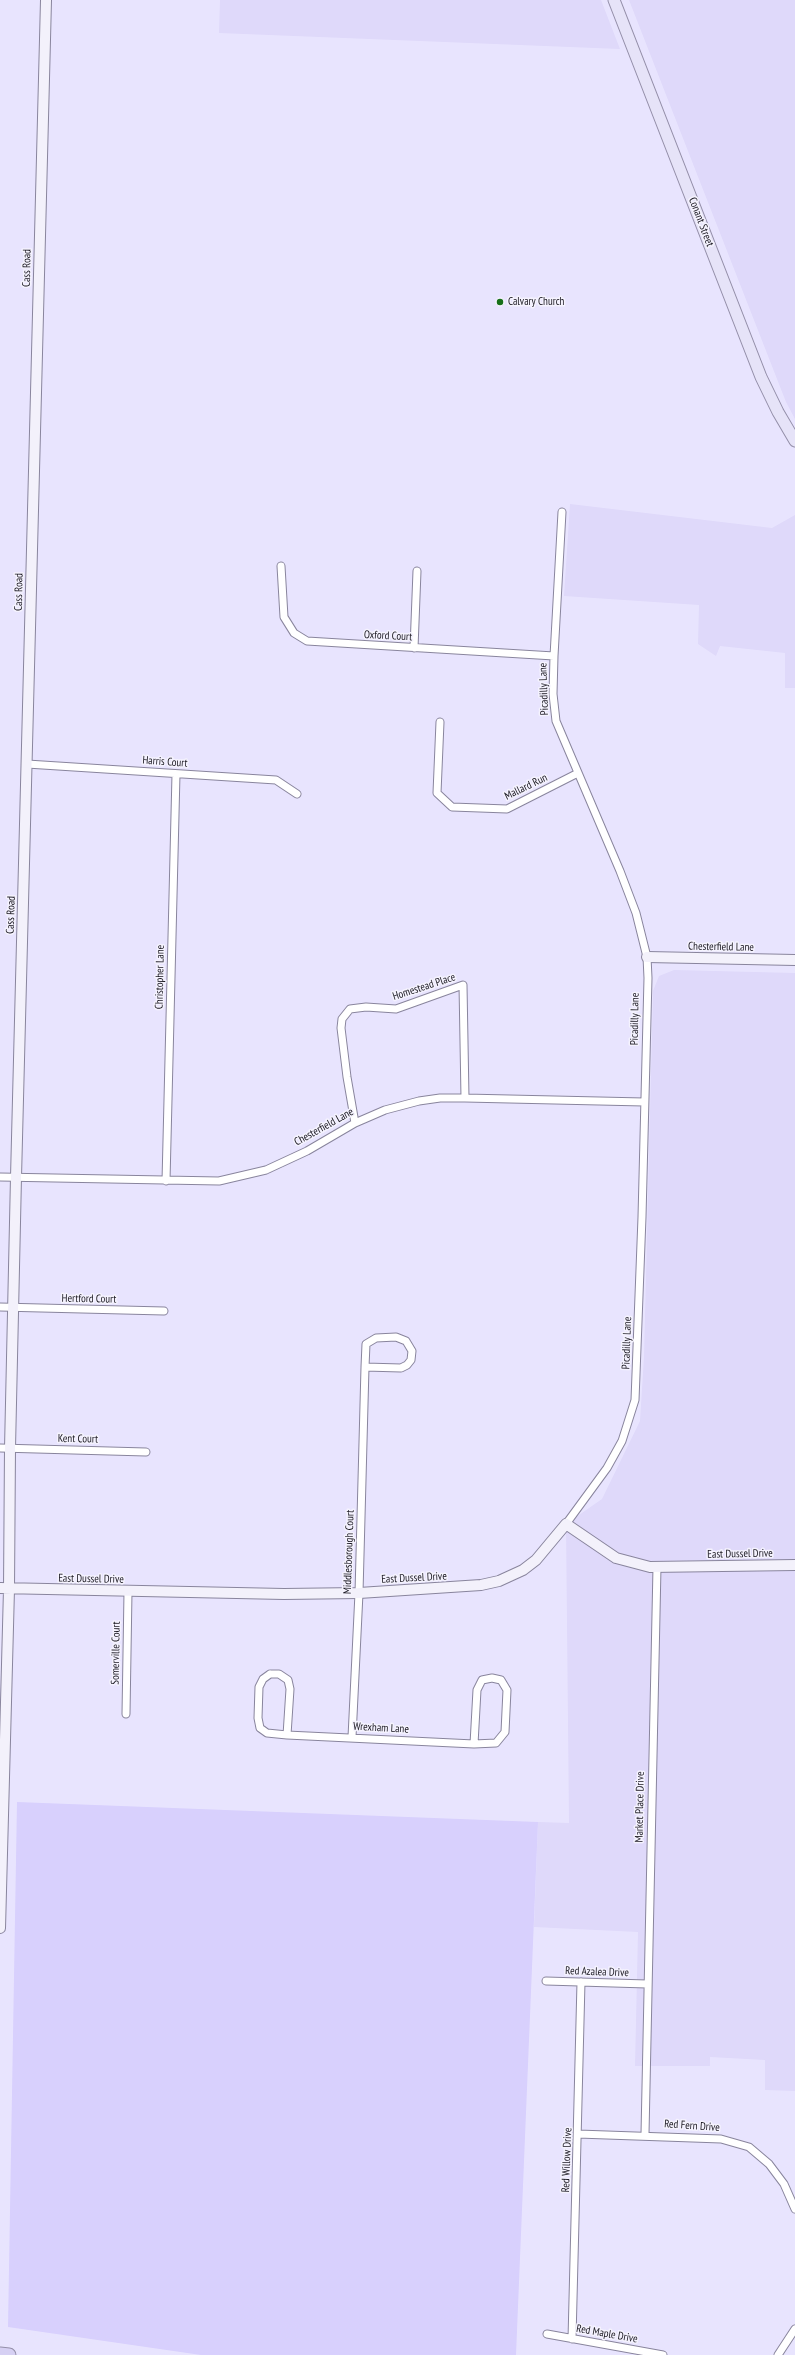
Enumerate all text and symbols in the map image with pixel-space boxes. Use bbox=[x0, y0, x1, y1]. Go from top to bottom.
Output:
street label: Conant Street bbox=[686, 196, 716, 248]
street label: Cass Road bbox=[20, 249, 34, 287]
place label: Calvary Church bbox=[508, 295, 564, 309]
marker: Calvary Church bbox=[495, 297, 505, 307]
street label: Cass Road bbox=[12, 573, 26, 611]
street label: Oxford Court bbox=[363, 628, 413, 644]
street label: Picadilly Lane bbox=[536, 662, 552, 716]
street label: Harris Court bbox=[142, 754, 188, 770]
street label: Mallard Run bbox=[502, 771, 550, 803]
street label: Cass Road bbox=[4, 896, 18, 934]
street label: Chesterfield Lane bbox=[688, 940, 754, 954]
street label: Christopher Lane bbox=[153, 945, 167, 1009]
street label: Homestead Place bbox=[391, 971, 457, 1003]
street label: Picadilly Lane bbox=[628, 993, 642, 1045]
street label: Chesterfield Lane bbox=[292, 1105, 356, 1149]
street label: Hertford Court bbox=[61, 1292, 117, 1306]
street label: Picadilly Lane bbox=[619, 1316, 635, 1370]
street label: Kent Court bbox=[58, 1432, 98, 1446]
street label: Middlesborough Court bbox=[341, 1510, 357, 1594]
street label: East Dussel Drive bbox=[707, 1547, 773, 1561]
street label: East Dussel Drive bbox=[381, 1570, 447, 1586]
street label: East Dussel Drive bbox=[58, 1572, 124, 1586]
street label: Somerville Court bbox=[109, 1621, 123, 1685]
street label: Wrexham Lane bbox=[353, 1720, 409, 1736]
street label: Market Place Drive bbox=[633, 1771, 647, 1843]
street label: Red Azalea Drive bbox=[565, 1964, 629, 1980]
street label: Red Fern Drive bbox=[664, 2117, 720, 2135]
street label: Red Willow Drive bbox=[559, 2127, 575, 2193]
street label: Red Maple Drive bbox=[575, 2322, 639, 2346]

